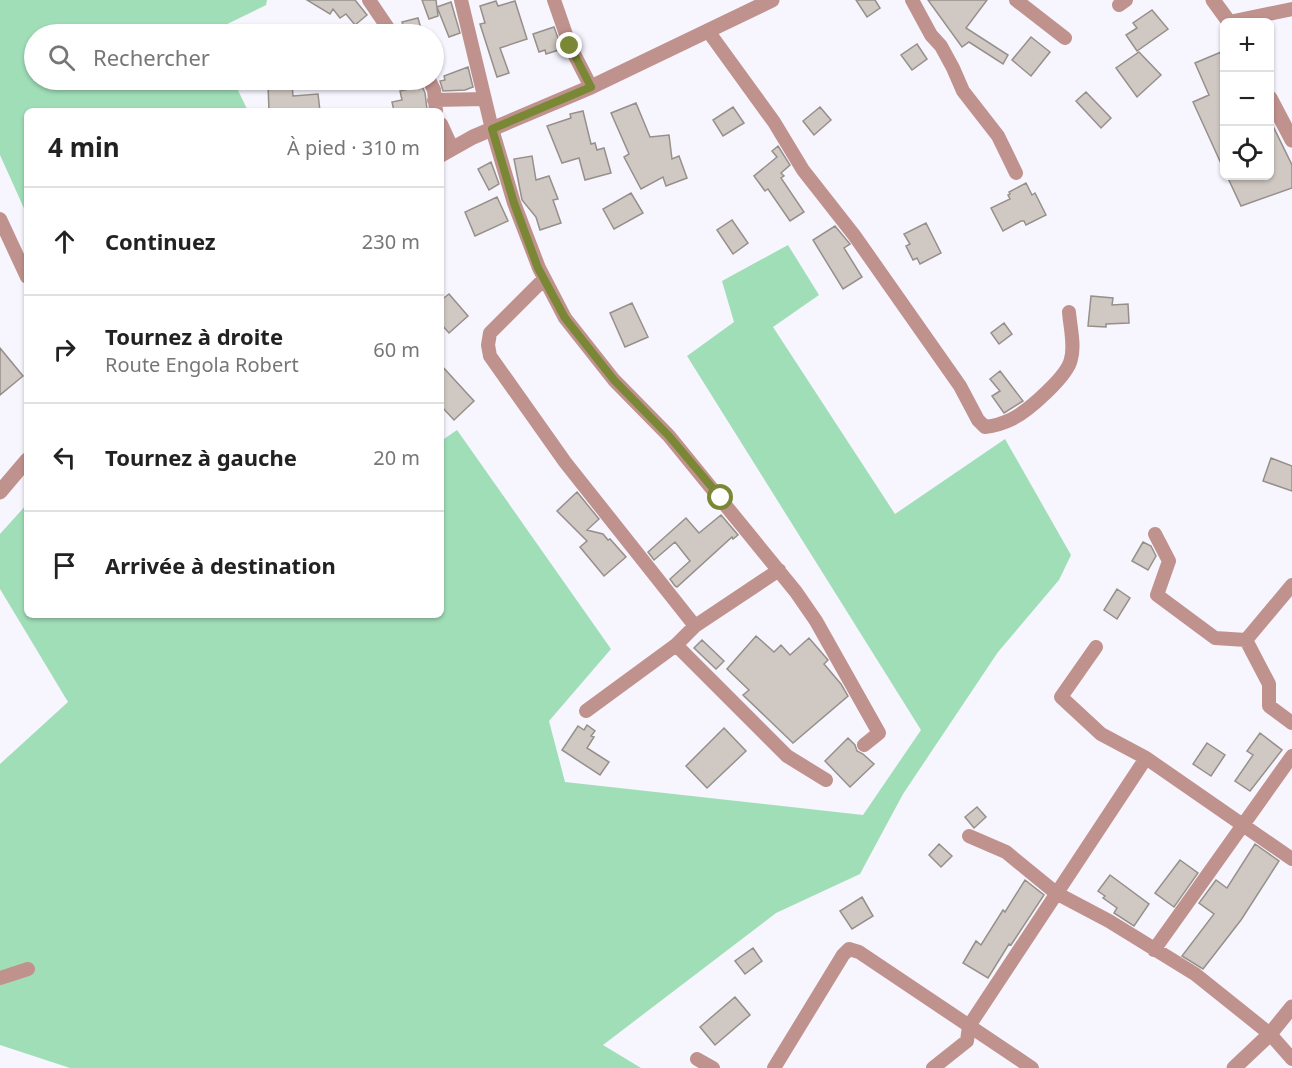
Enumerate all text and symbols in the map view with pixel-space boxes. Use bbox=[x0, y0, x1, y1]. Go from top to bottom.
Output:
map controls bbox=[1220, 18, 1274, 180]
button: + bbox=[1220, 18, 1274, 72]
search box bbox=[24, 24, 444, 90]
route end bbox=[556, 32, 582, 58]
icon: search bbox=[45, 41, 78, 74]
text: Rechercher bbox=[93, 42, 210, 72]
button: − bbox=[1220, 72, 1274, 126]
button: locate bbox=[1220, 126, 1274, 180]
text: 4 min bbox=[48, 129, 120, 165]
text: À pied · 310 m bbox=[287, 134, 420, 161]
icon: ahead bbox=[48, 225, 81, 258]
text: Continuez bbox=[105, 226, 216, 256]
text: 230 m bbox=[362, 228, 420, 255]
text: Tournez à droite bbox=[105, 321, 283, 351]
icon: right bbox=[48, 333, 81, 366]
text: 60 m bbox=[373, 336, 420, 363]
text: Route Engola Robert bbox=[105, 351, 299, 378]
icon: left bbox=[48, 441, 81, 474]
text: Tournez à gauche bbox=[105, 442, 297, 472]
text: 20 m bbox=[373, 444, 420, 471]
route start bbox=[707, 484, 733, 510]
icon: arrive bbox=[48, 549, 81, 582]
text: Arrivée à destination bbox=[105, 550, 336, 580]

